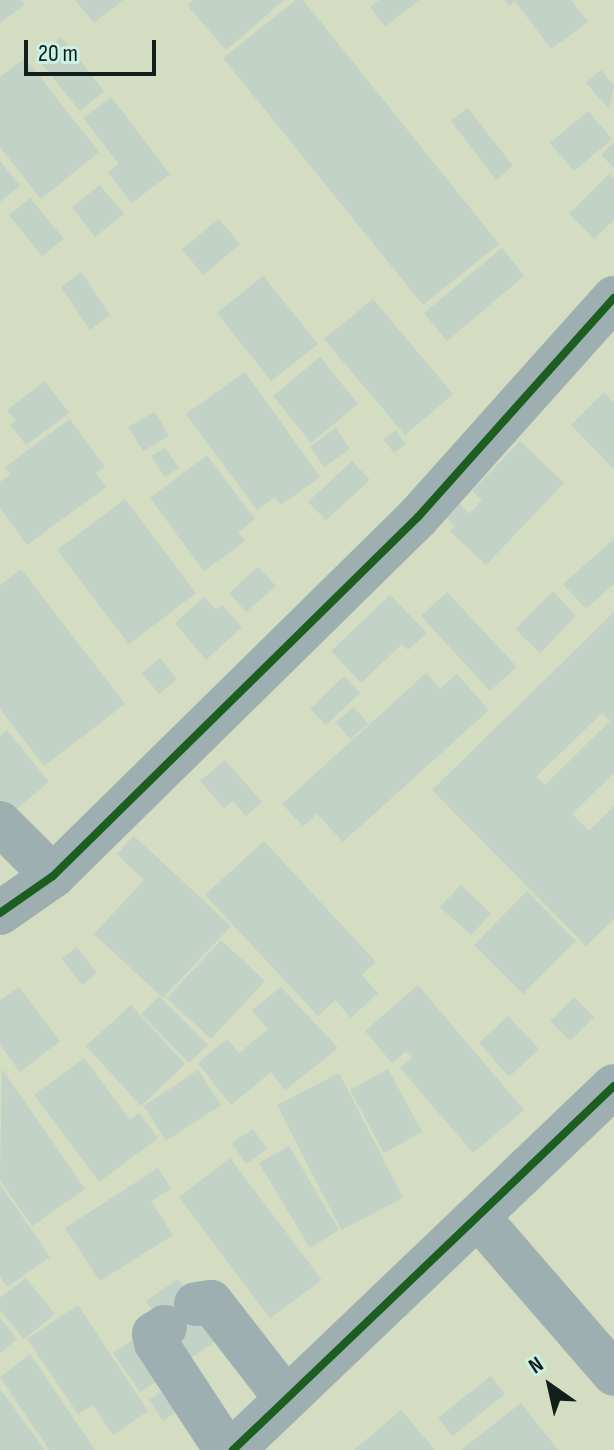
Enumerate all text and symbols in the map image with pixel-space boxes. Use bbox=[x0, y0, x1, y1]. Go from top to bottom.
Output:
scale bar bbox=[28, 24, 160, 74]
text: 20 m bbox=[38, 39, 78, 68]
north arrow bbox=[510, 1346, 590, 1426]
text: N bbox=[524, 1351, 549, 1380]

